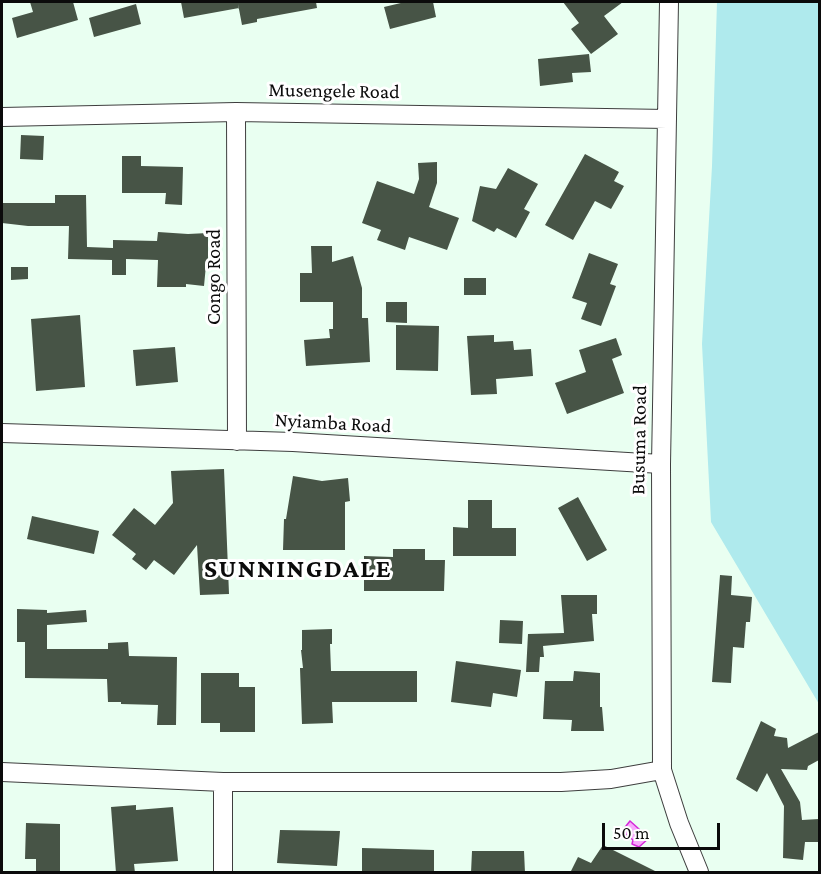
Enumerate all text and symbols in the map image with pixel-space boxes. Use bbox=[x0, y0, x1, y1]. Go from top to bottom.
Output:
street label: Musengele Road bbox=[268, 78, 400, 104]
street label: Congo Road bbox=[202, 229, 226, 325]
street label: Busuma Road bbox=[626, 385, 652, 495]
street label: Nyiamba Road bbox=[274, 408, 392, 438]
district label: SUNNINGDALE bbox=[204, 553, 392, 585]
scale bar bbox=[605, 811, 724, 849]
text: 50 m bbox=[613, 823, 650, 843]

